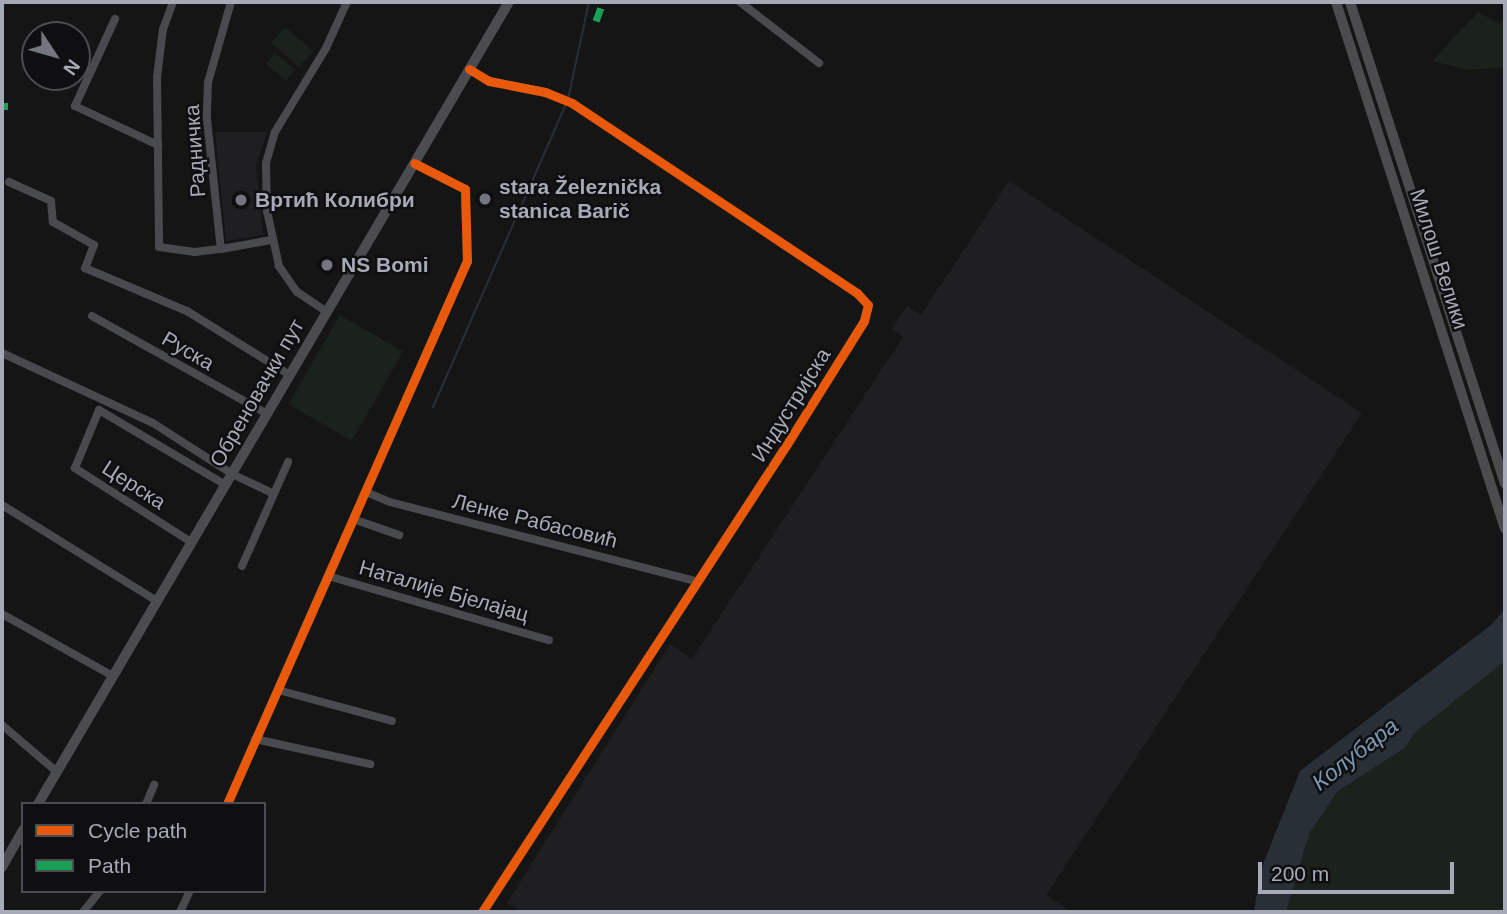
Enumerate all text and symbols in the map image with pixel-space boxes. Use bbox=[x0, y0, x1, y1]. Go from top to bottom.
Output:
north arrow bbox=[21, 21, 91, 91]
text: N bbox=[59, 56, 84, 79]
street label: Радничка bbox=[179, 104, 211, 198]
place label: stara Železnička stanica Barič bbox=[499, 174, 661, 224]
street label: Милош Велики bbox=[1404, 186, 1474, 332]
place label: Вртић Колибри bbox=[255, 187, 415, 213]
marker: stara Železnička stanica Barič bbox=[477, 191, 493, 207]
marker: Вртић Колибри bbox=[233, 192, 249, 208]
place label: NS Bomi bbox=[341, 252, 429, 278]
marker: NS Bomi bbox=[319, 257, 335, 273]
street label: Обреновачки пут bbox=[205, 315, 309, 471]
street label: Руска bbox=[157, 326, 219, 376]
street label: Индустријска bbox=[746, 344, 836, 466]
street label: Церска bbox=[97, 455, 171, 515]
street label: Ленке Рабасовић bbox=[450, 488, 620, 554]
street label: Наталије Бјелајац bbox=[356, 555, 532, 627]
water label: Колубара bbox=[1306, 712, 1404, 796]
legend bbox=[21, 802, 266, 893]
text: Cycle path bbox=[88, 819, 187, 842]
scale bar bbox=[1262, 848, 1458, 892]
text: Path bbox=[88, 854, 131, 877]
text: 200 m bbox=[1271, 862, 1329, 885]

